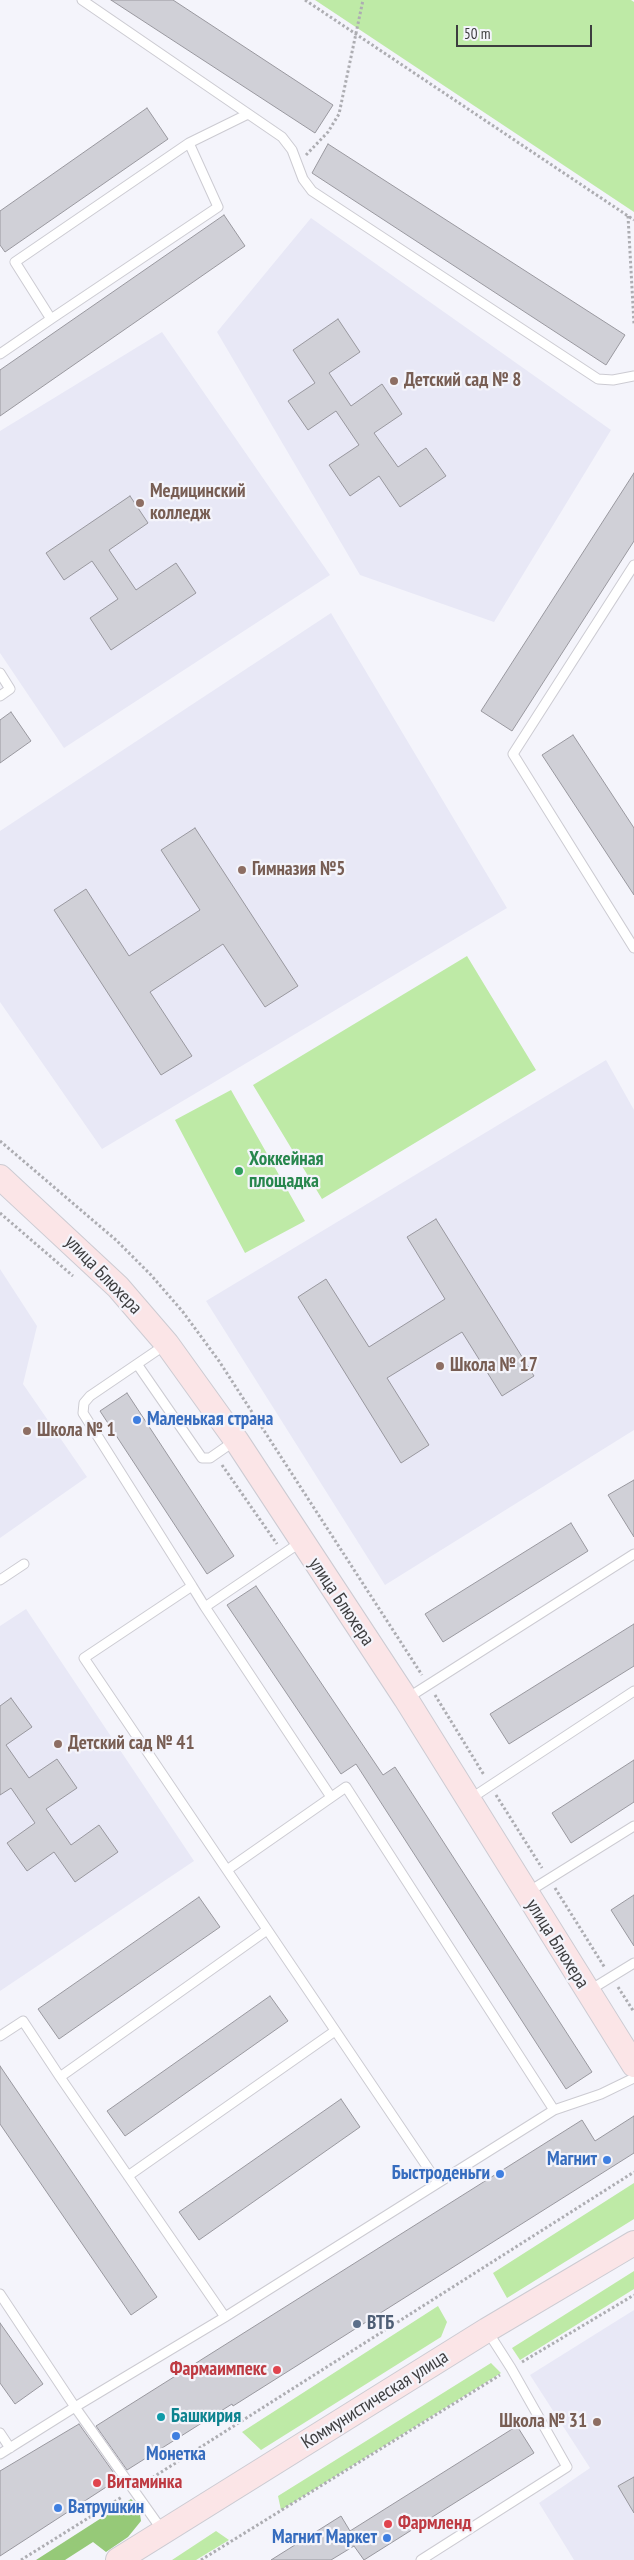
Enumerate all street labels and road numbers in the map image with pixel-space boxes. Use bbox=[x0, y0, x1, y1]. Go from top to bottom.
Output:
street label: улица Блюхера bbox=[60, 1231, 146, 1319]
street label: улица Блюхера bbox=[303, 1554, 379, 1650]
street label: улица Блюхера bbox=[521, 1895, 593, 1993]
street label: Коммунистическая улица bbox=[298, 2346, 452, 2454]

